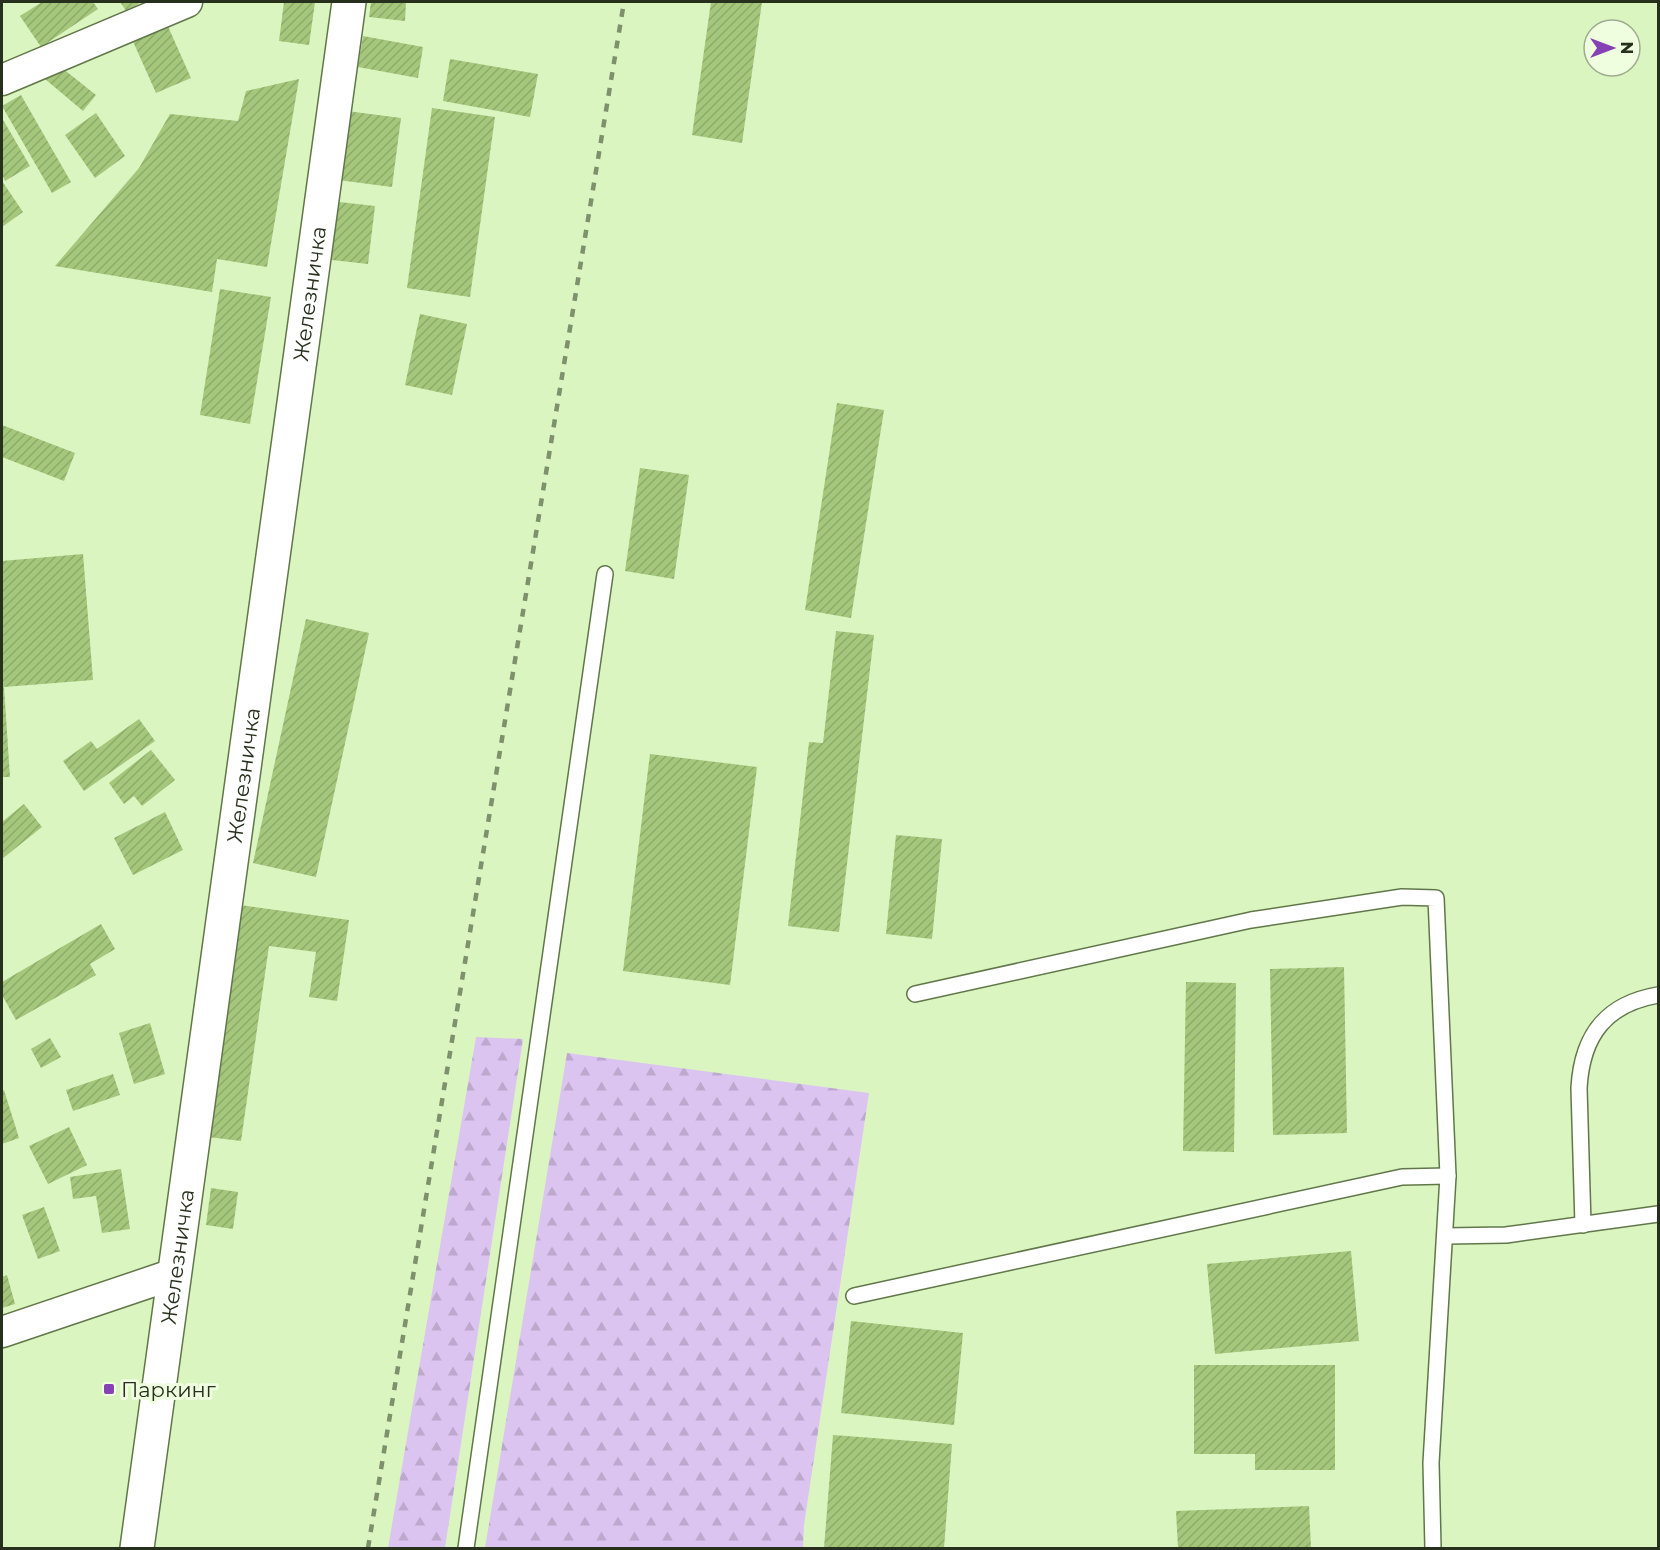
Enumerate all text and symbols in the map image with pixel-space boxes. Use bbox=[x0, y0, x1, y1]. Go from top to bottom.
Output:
north arrow bbox=[1582, 18, 1642, 78]
text: N bbox=[1617, 42, 1636, 54]
street label: Железничка bbox=[287, 225, 331, 363]
street label: Железничка bbox=[221, 706, 265, 844]
street label: Железничка bbox=[155, 1187, 199, 1326]
place label: Паркинг bbox=[121, 1377, 216, 1402]
marker: Паркинг bbox=[102, 1382, 116, 1396]

